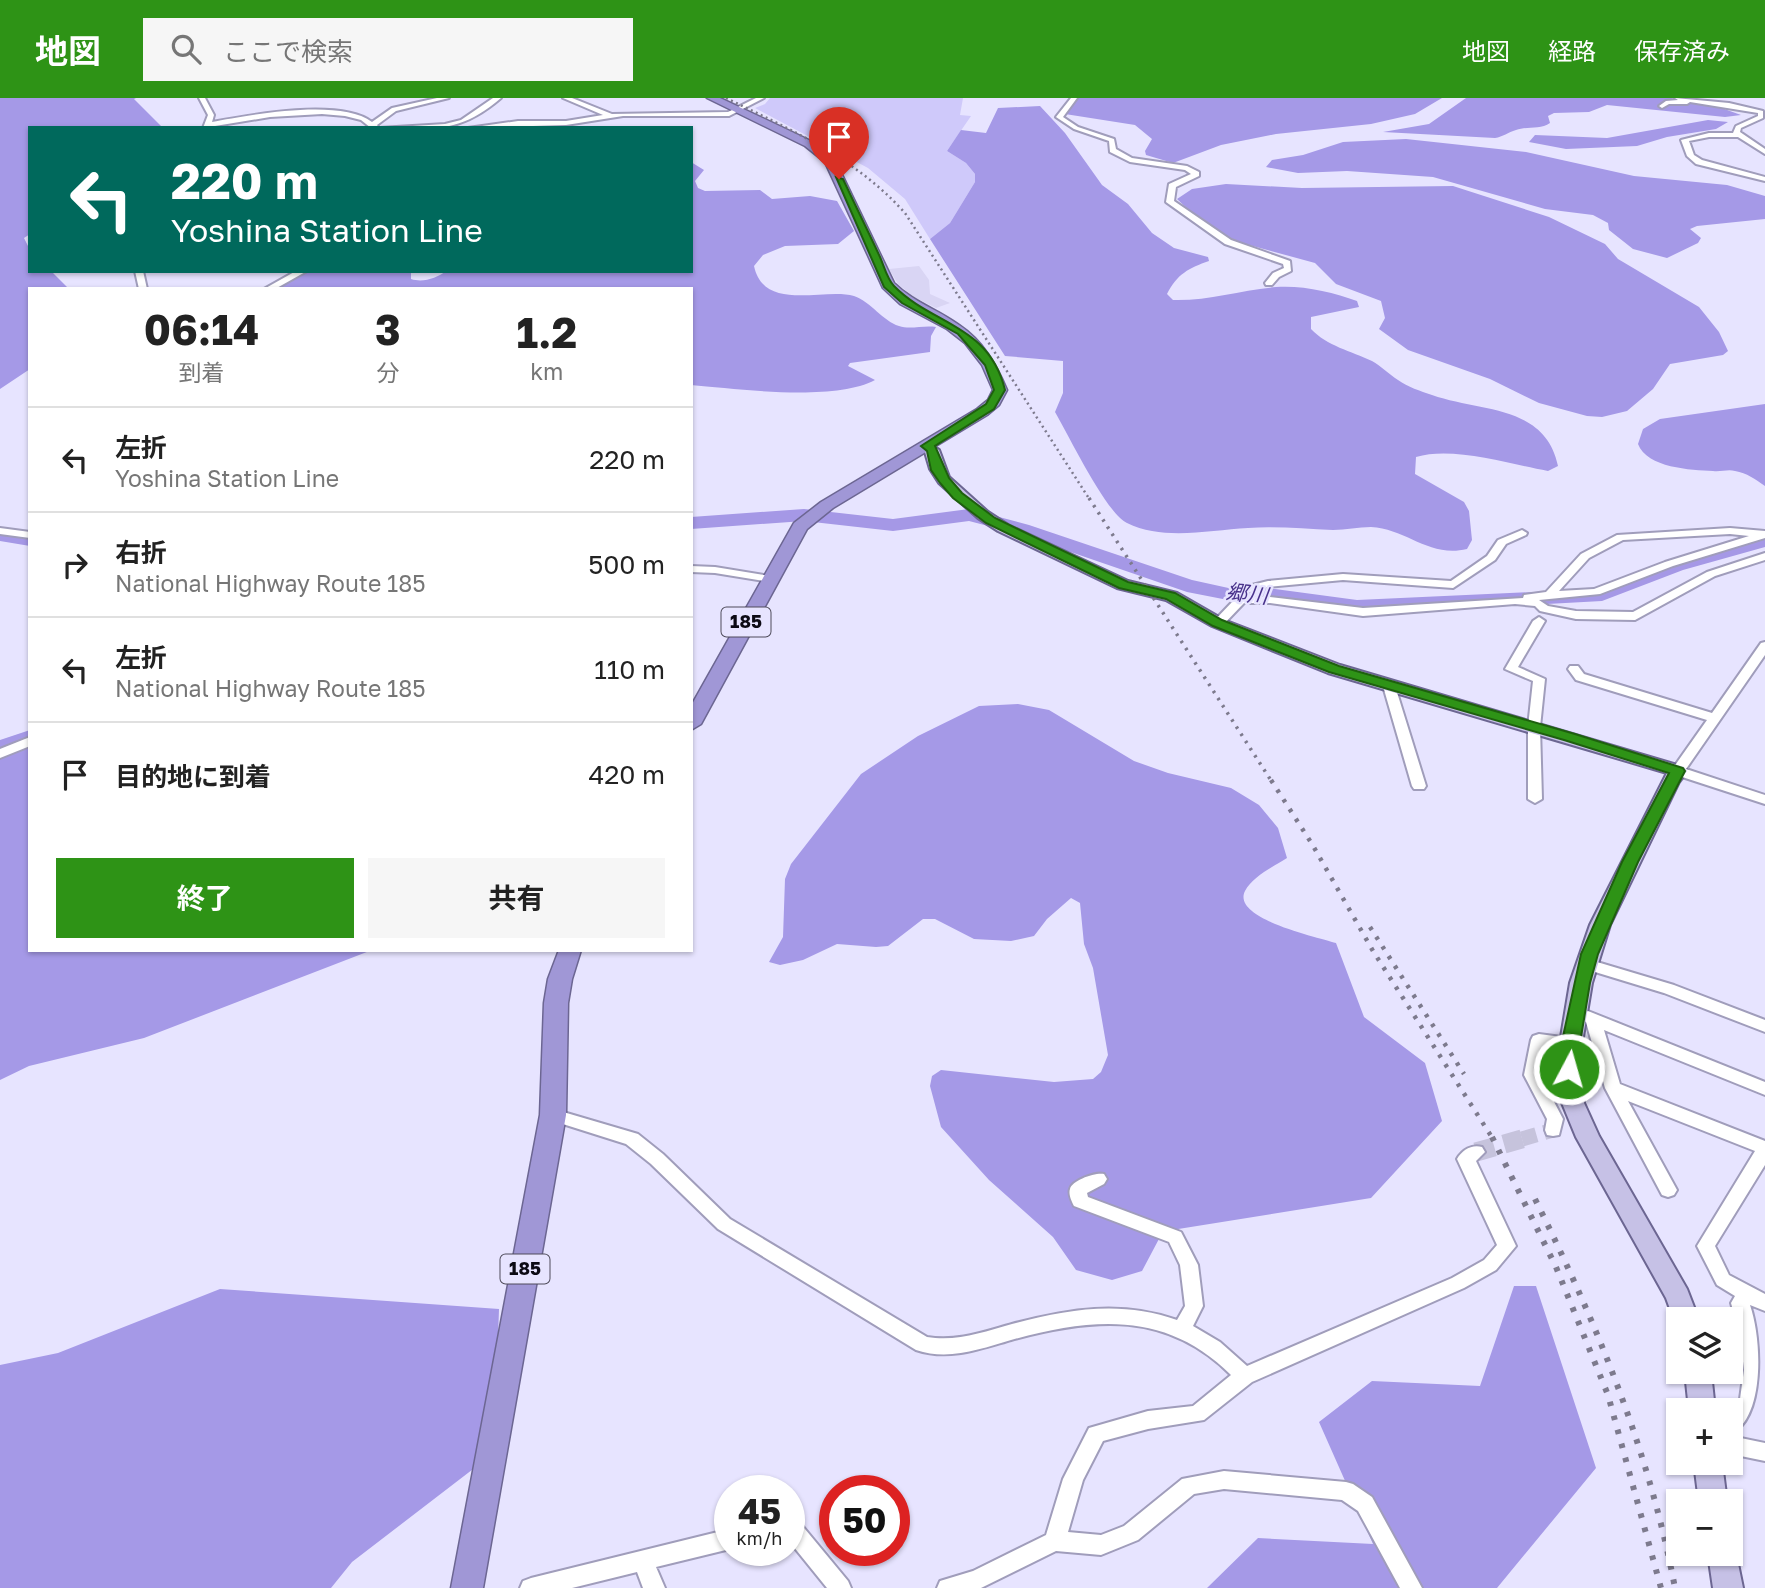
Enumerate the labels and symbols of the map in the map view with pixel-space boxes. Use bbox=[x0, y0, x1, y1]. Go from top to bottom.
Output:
pin bbox=[809, 107, 869, 179]
water label: 郷川 bbox=[1225, 578, 1272, 609]
road number: 185 bbox=[722, 608, 770, 636]
position arrow bbox=[1532, 1032, 1606, 1106]
road number: 185 bbox=[500, 1254, 550, 1284]
speed limit sign: 50 bbox=[819, 1475, 910, 1566]

